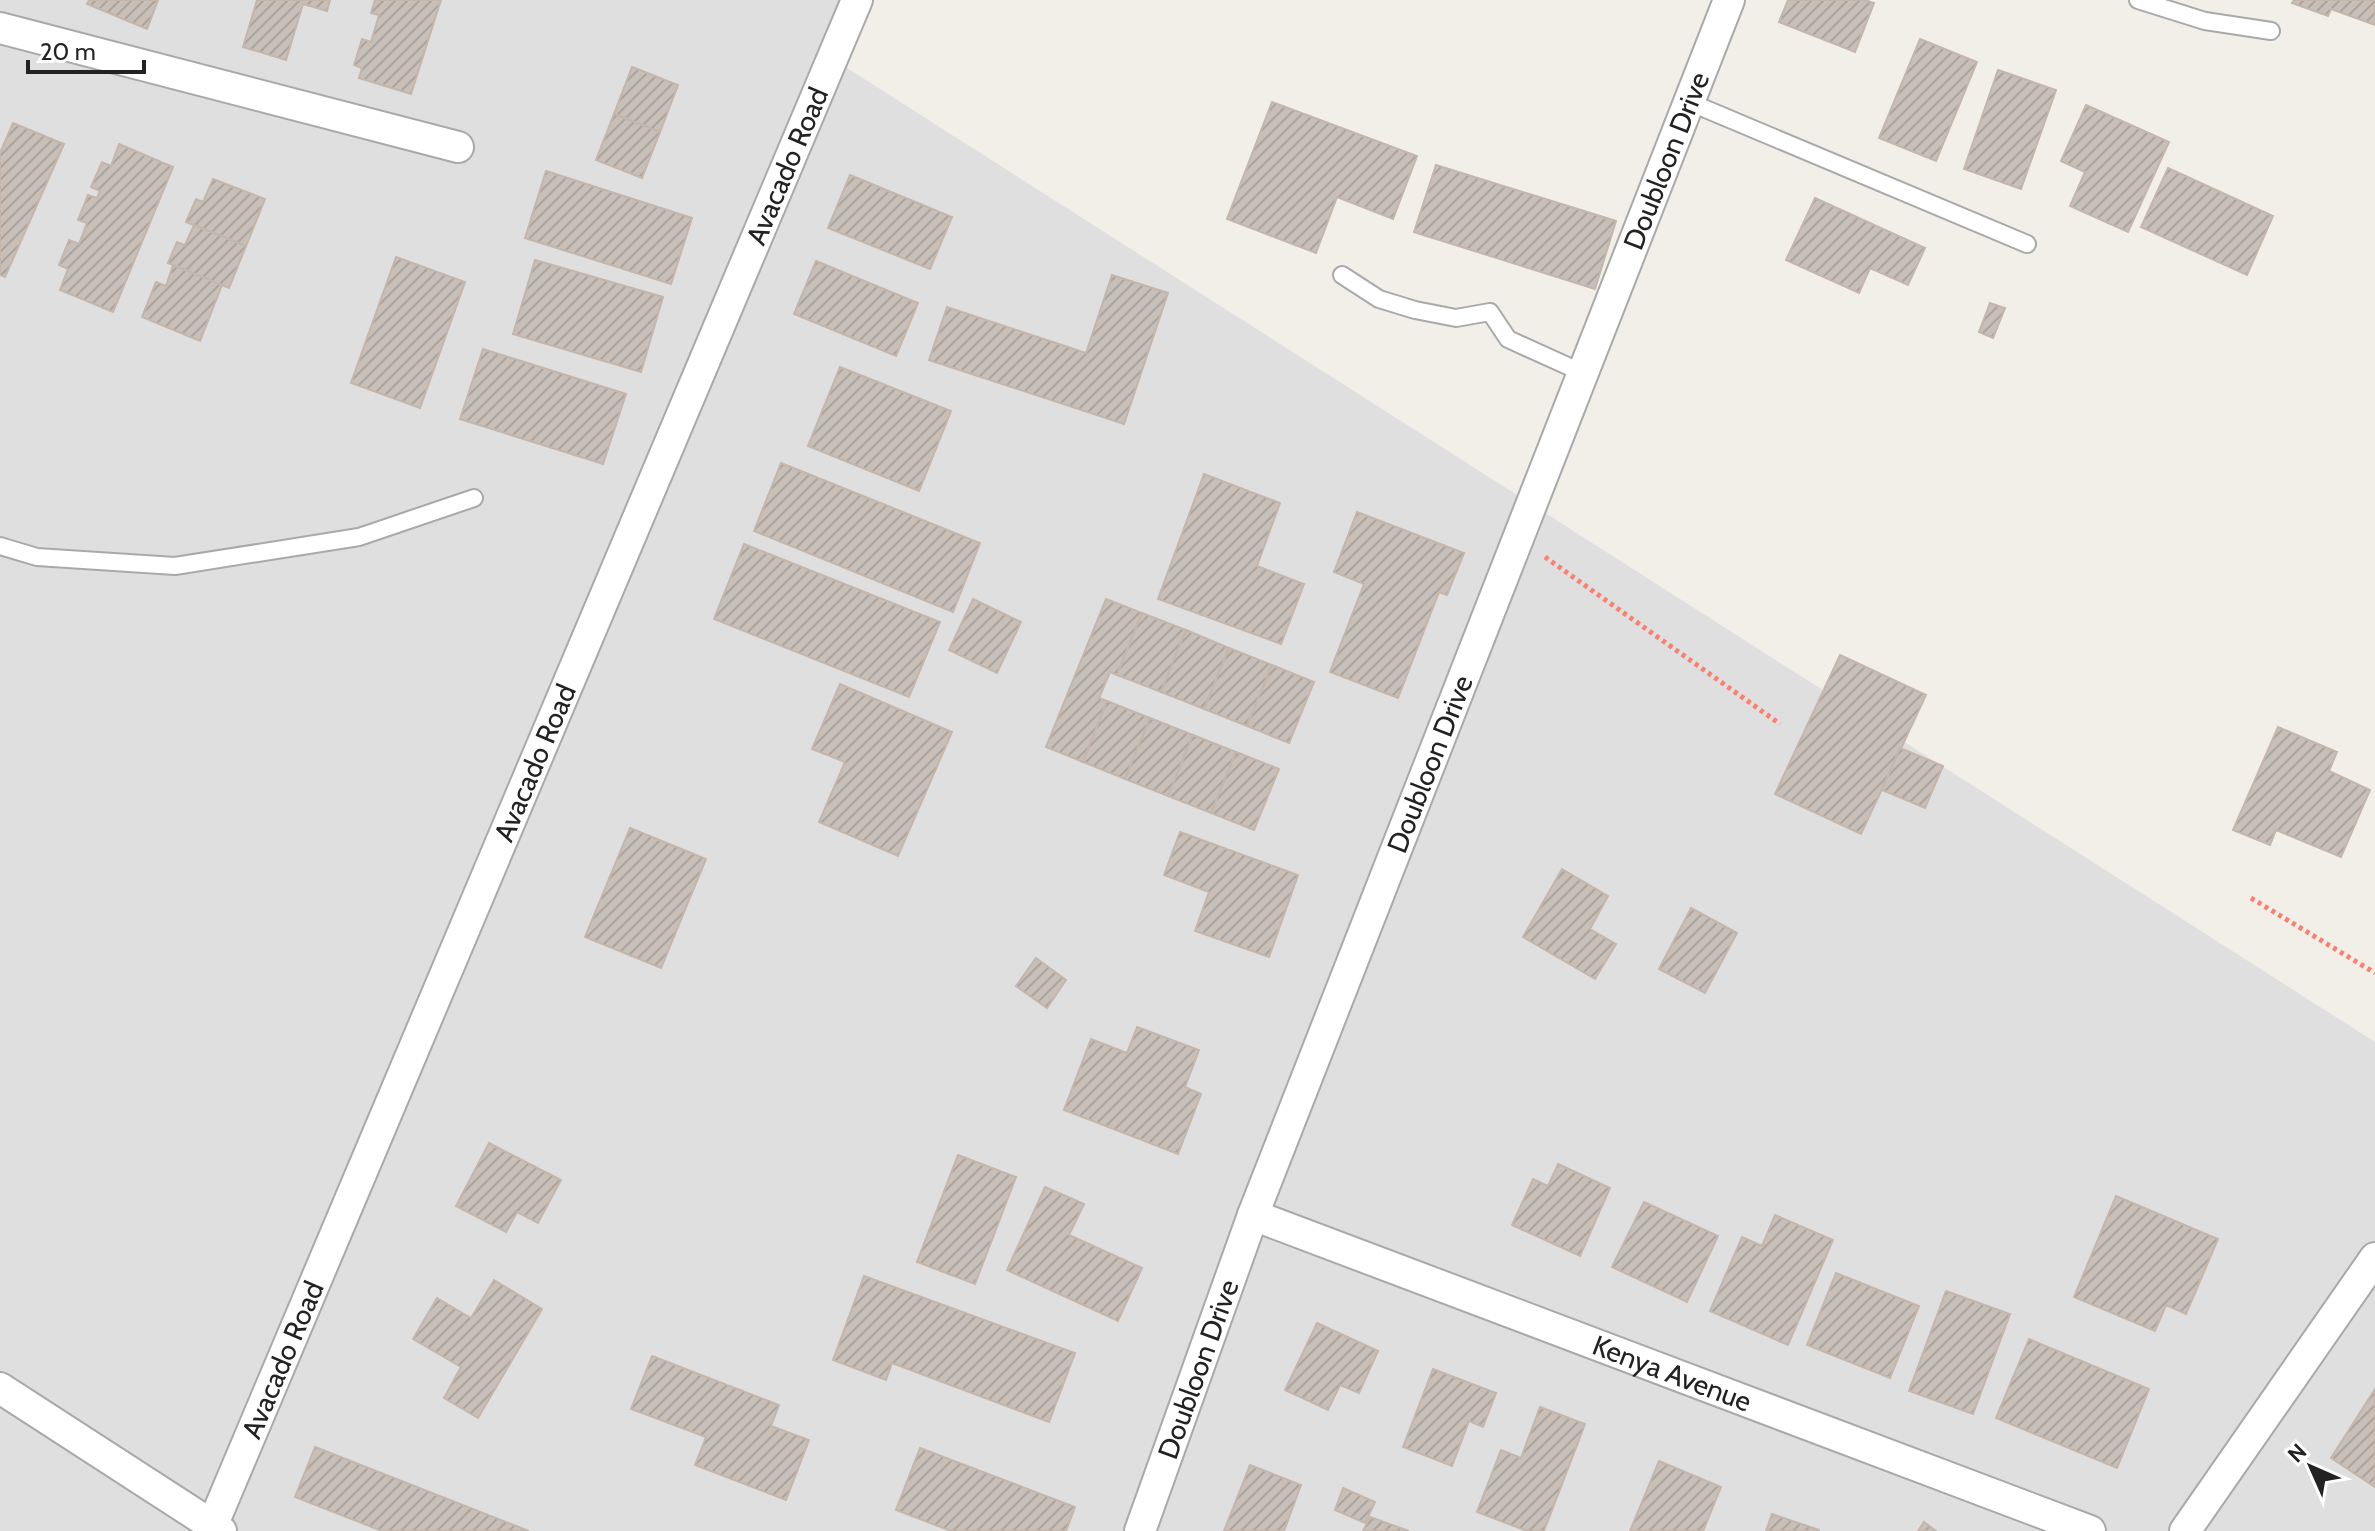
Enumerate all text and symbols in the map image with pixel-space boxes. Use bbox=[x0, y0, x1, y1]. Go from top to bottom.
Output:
scale bar bbox=[28, 24, 144, 74]
text: 20 m bbox=[40, 37, 96, 66]
street label: Doubloon Drive bbox=[1616, 67, 1716, 254]
street label: Avacado Road bbox=[739, 82, 835, 250]
street label: Doubloon Drive bbox=[1380, 670, 1480, 858]
street label: Avacado Road bbox=[486, 679, 583, 847]
street label: Doubloon Drive bbox=[1150, 1275, 1246, 1463]
street label: Avacado Road bbox=[234, 1276, 331, 1443]
street label: Kenya Avenue bbox=[1588, 1328, 1756, 1419]
north arrow bbox=[2271, 1427, 2351, 1507]
text: N bbox=[2282, 1438, 2312, 1468]

